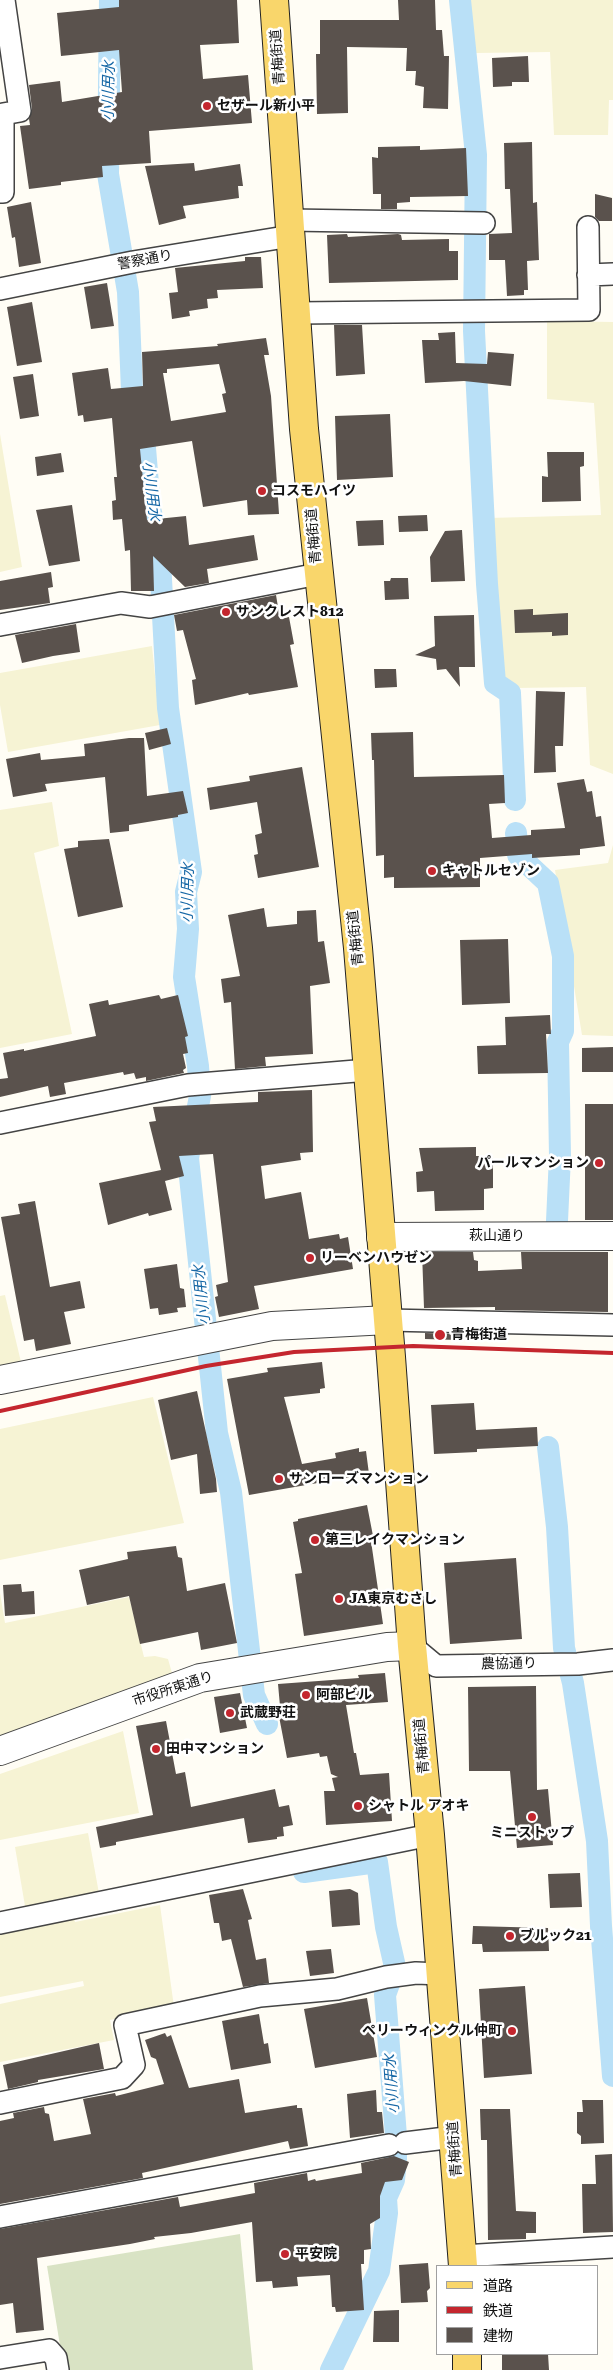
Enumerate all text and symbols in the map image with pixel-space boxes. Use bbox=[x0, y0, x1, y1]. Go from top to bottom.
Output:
street label: 青梅街道 bbox=[268, 28, 288, 86]
water label: 小川用水 bbox=[99, 61, 119, 121]
place label: セザール新小平 bbox=[217, 98, 315, 114]
marker: セザール新小平 bbox=[201, 100, 213, 112]
street label: 警察通り bbox=[116, 247, 174, 273]
water label: 小川用水 bbox=[138, 460, 164, 522]
place label: コスモハイツ bbox=[272, 483, 356, 499]
marker: コスモハイツ bbox=[256, 485, 268, 497]
street label: 青梅街道 bbox=[303, 507, 325, 565]
place label: サンクレスト812 bbox=[236, 604, 344, 620]
marker: サンクレスト812 bbox=[220, 606, 232, 618]
water label: 小川用水 bbox=[178, 863, 198, 923]
place label: キャトルセゾン bbox=[442, 863, 540, 879]
marker: キャトルセゾン bbox=[426, 865, 438, 877]
street label: 青梅街道 bbox=[345, 909, 367, 967]
place label: パールマンション bbox=[477, 1155, 589, 1171]
marker: パールマンション bbox=[593, 1157, 605, 1169]
street label: 萩山通り bbox=[469, 1228, 525, 1244]
place label: リーベンハウゼン bbox=[320, 1250, 432, 1266]
marker: リーベンハウゼン bbox=[304, 1252, 316, 1264]
water label: 小川用水 bbox=[190, 1264, 214, 1326]
place label: 青梅街道 bbox=[451, 1327, 507, 1343]
marker: 青梅街道 bbox=[433, 1328, 447, 1342]
place label: サンローズマンション bbox=[289, 1471, 429, 1487]
marker: サンローズマンション bbox=[273, 1473, 285, 1485]
place label: 第三レイクマンション bbox=[325, 1532, 465, 1548]
marker: 第三レイクマンション bbox=[309, 1534, 321, 1546]
place label: JA東京むさし bbox=[349, 1591, 437, 1607]
marker: JA東京むさし bbox=[333, 1593, 345, 1605]
street label: 農協通り bbox=[481, 1655, 537, 1673]
street label: 市役所東通り bbox=[130, 1668, 216, 1710]
place label: 阿部ビル bbox=[316, 1687, 372, 1703]
marker: 阿部ビル bbox=[300, 1689, 312, 1701]
place label: 武蔵野荘 bbox=[240, 1705, 296, 1721]
marker: 武蔵野荘 bbox=[224, 1707, 236, 1719]
street label: 青梅街道 bbox=[411, 1717, 433, 1775]
place label: 田中マンション bbox=[166, 1741, 264, 1757]
marker: 田中マンション bbox=[150, 1743, 162, 1755]
place label: シャトル アオキ bbox=[368, 1798, 470, 1814]
marker: シャトル アオキ bbox=[352, 1800, 364, 1812]
marker: ミニストップ bbox=[526, 1811, 538, 1823]
place label: ミニストップ bbox=[490, 1825, 574, 1841]
place label: ブルック21 bbox=[520, 1928, 592, 1944]
marker: ブルック21 bbox=[504, 1930, 516, 1942]
place label: ペリーウィンクル仲町 bbox=[362, 2023, 502, 2039]
marker: ペリーウィンクル仲町 bbox=[506, 2025, 518, 2037]
water label: 小川用水 bbox=[381, 2053, 403, 2115]
street label: 青梅街道 bbox=[445, 2120, 465, 2178]
place label: 平安院 bbox=[295, 2246, 337, 2262]
marker: 平安院 bbox=[279, 2248, 291, 2260]
legend bbox=[436, 2265, 598, 2355]
text: 道路 bbox=[483, 2277, 513, 2295]
text: 鉄道 bbox=[483, 2302, 513, 2320]
text: 建物 bbox=[483, 2327, 513, 2345]

